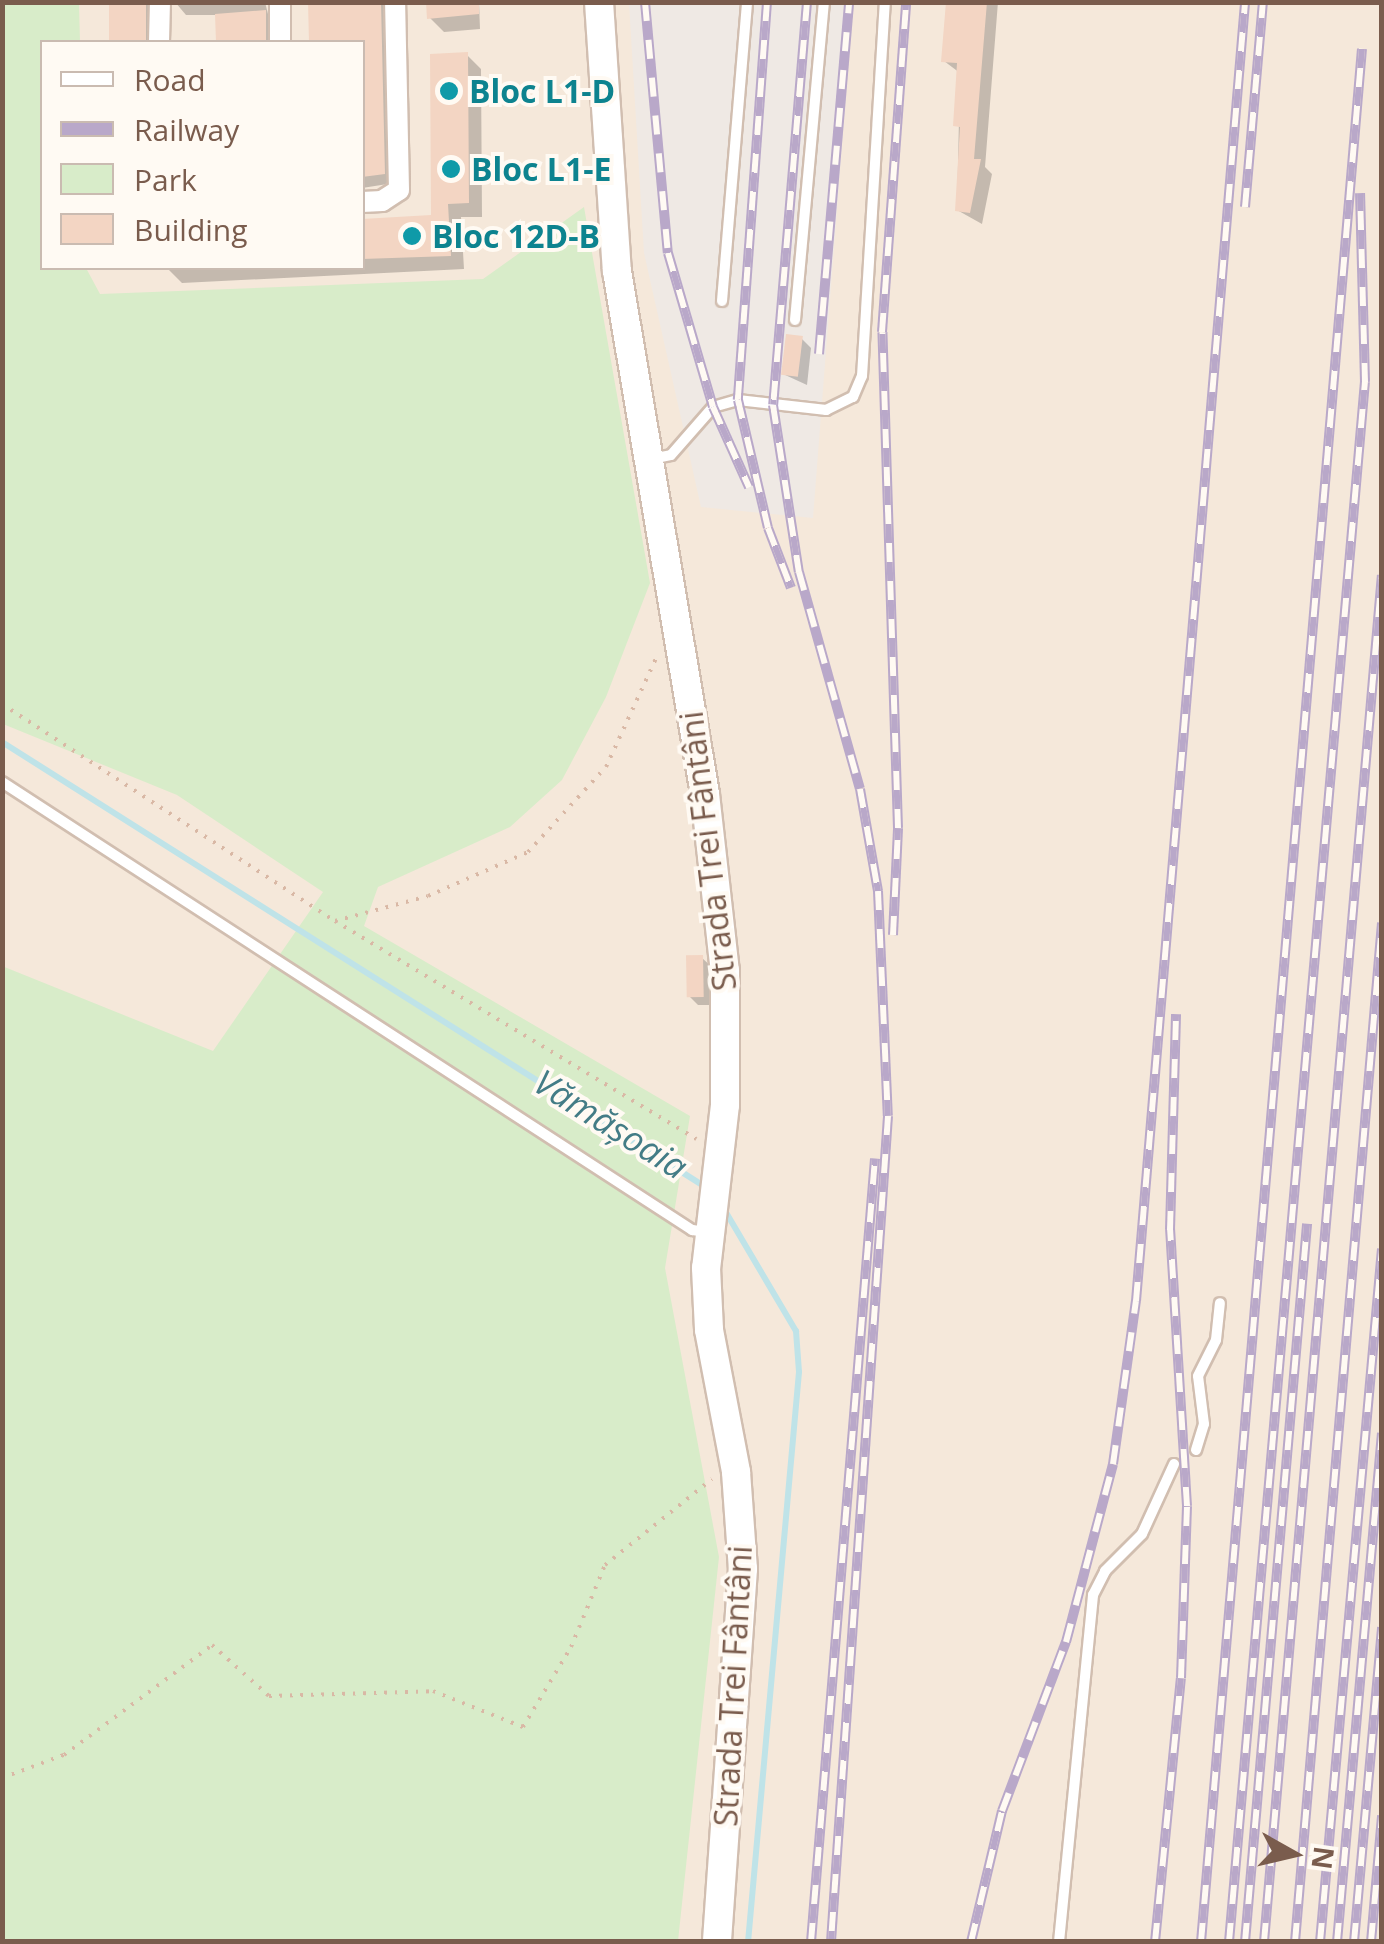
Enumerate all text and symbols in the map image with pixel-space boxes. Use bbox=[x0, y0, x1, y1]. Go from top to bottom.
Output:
legend bbox=[40, 40, 365, 270]
text: Road bbox=[134, 59, 206, 100]
place label: Bloc L1-D bbox=[469, 72, 615, 110]
marker: Bloc L1-D bbox=[438, 80, 460, 102]
text: Railway bbox=[134, 109, 239, 150]
place label: Bloc L1-E bbox=[471, 150, 611, 188]
marker: Bloc L1-E bbox=[440, 158, 462, 180]
text: Park bbox=[134, 159, 197, 200]
text: Building bbox=[134, 209, 248, 250]
place label: Bloc 12D-B bbox=[432, 217, 600, 255]
marker: Bloc 12D-B bbox=[401, 225, 423, 247]
street label: Strada Trei Fântâni bbox=[672, 709, 744, 993]
water label: Vămășoaia bbox=[527, 1060, 695, 1188]
street label: Strada Trei Fântâni bbox=[706, 1545, 760, 1827]
north arrow bbox=[1244, 1804, 1344, 1904]
text: N bbox=[1303, 1844, 1344, 1872]

